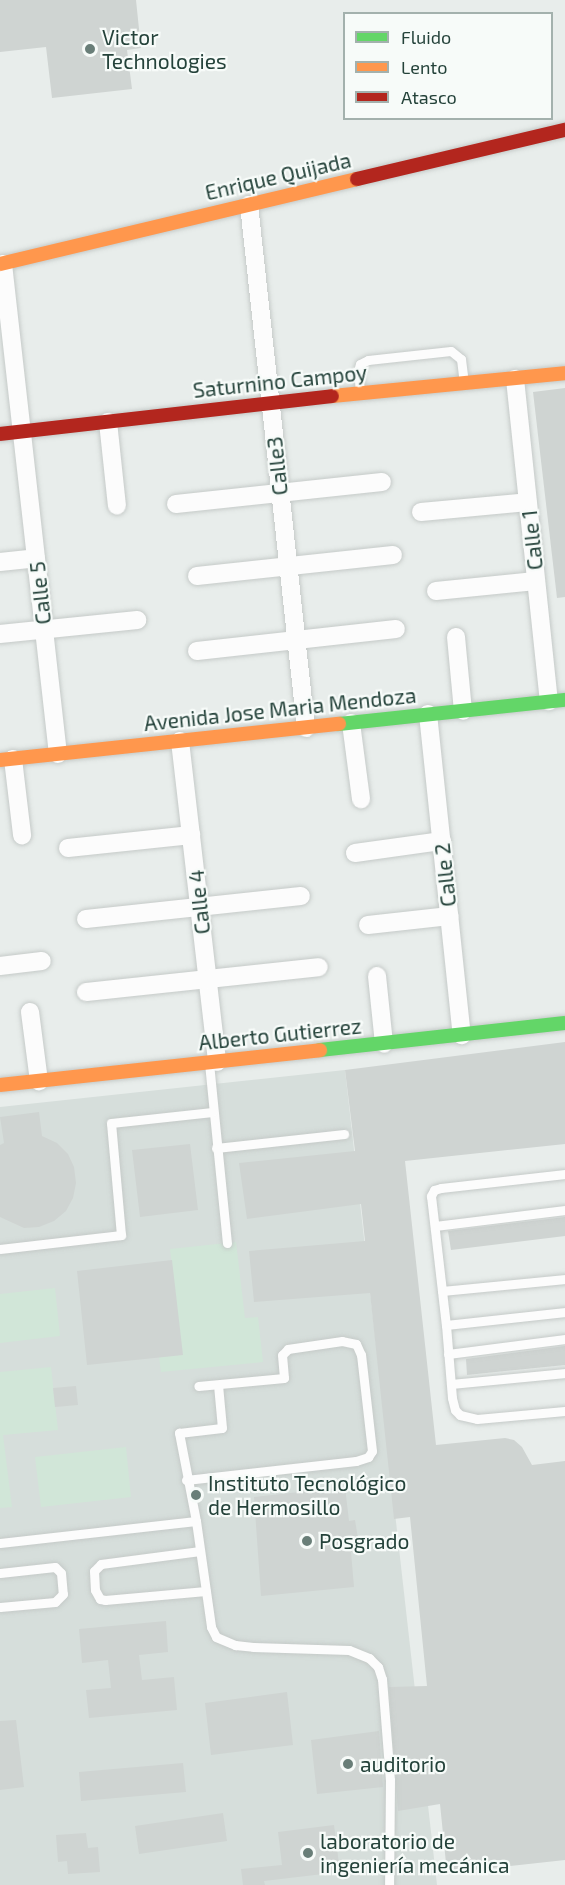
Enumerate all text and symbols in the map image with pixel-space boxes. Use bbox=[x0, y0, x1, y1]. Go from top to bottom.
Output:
legend bbox=[343, 12, 553, 120]
place label: Victor Technologies bbox=[102, 24, 227, 74]
text: Fluido bbox=[401, 26, 451, 48]
marker: Victor Technologies bbox=[83, 42, 97, 56]
text: Lento bbox=[401, 56, 447, 78]
text: Atasco bbox=[401, 86, 457, 108]
street label: Enrique Quijada bbox=[203, 147, 353, 205]
street label: Saturnino Campoy bbox=[192, 359, 368, 403]
street label: Calle3 bbox=[261, 435, 293, 497]
street label: Calle 1 bbox=[516, 509, 548, 571]
street label: Calle 5 bbox=[24, 560, 56, 626]
street label: Avenida Jose Maria Mendoza bbox=[142, 682, 418, 736]
street label: Calle 2 bbox=[429, 842, 461, 908]
street label: Calle 4 bbox=[183, 868, 215, 936]
street label: Alberto Gutierrez bbox=[197, 1013, 363, 1055]
place label: Instituto Tecnológico de Hermosillo bbox=[208, 1470, 407, 1520]
marker: Instituto Tecnológico de Hermosillo bbox=[189, 1488, 203, 1502]
place label: Posgrado bbox=[319, 1528, 409, 1554]
marker: Posgrado bbox=[300, 1534, 314, 1548]
place label: auditorio bbox=[360, 1751, 446, 1777]
marker: auditorio bbox=[341, 1757, 355, 1771]
place label: laboratorio de ingeniería mecánica bbox=[320, 1828, 510, 1878]
marker: laboratorio de ingeniería mecánica bbox=[301, 1846, 315, 1860]

